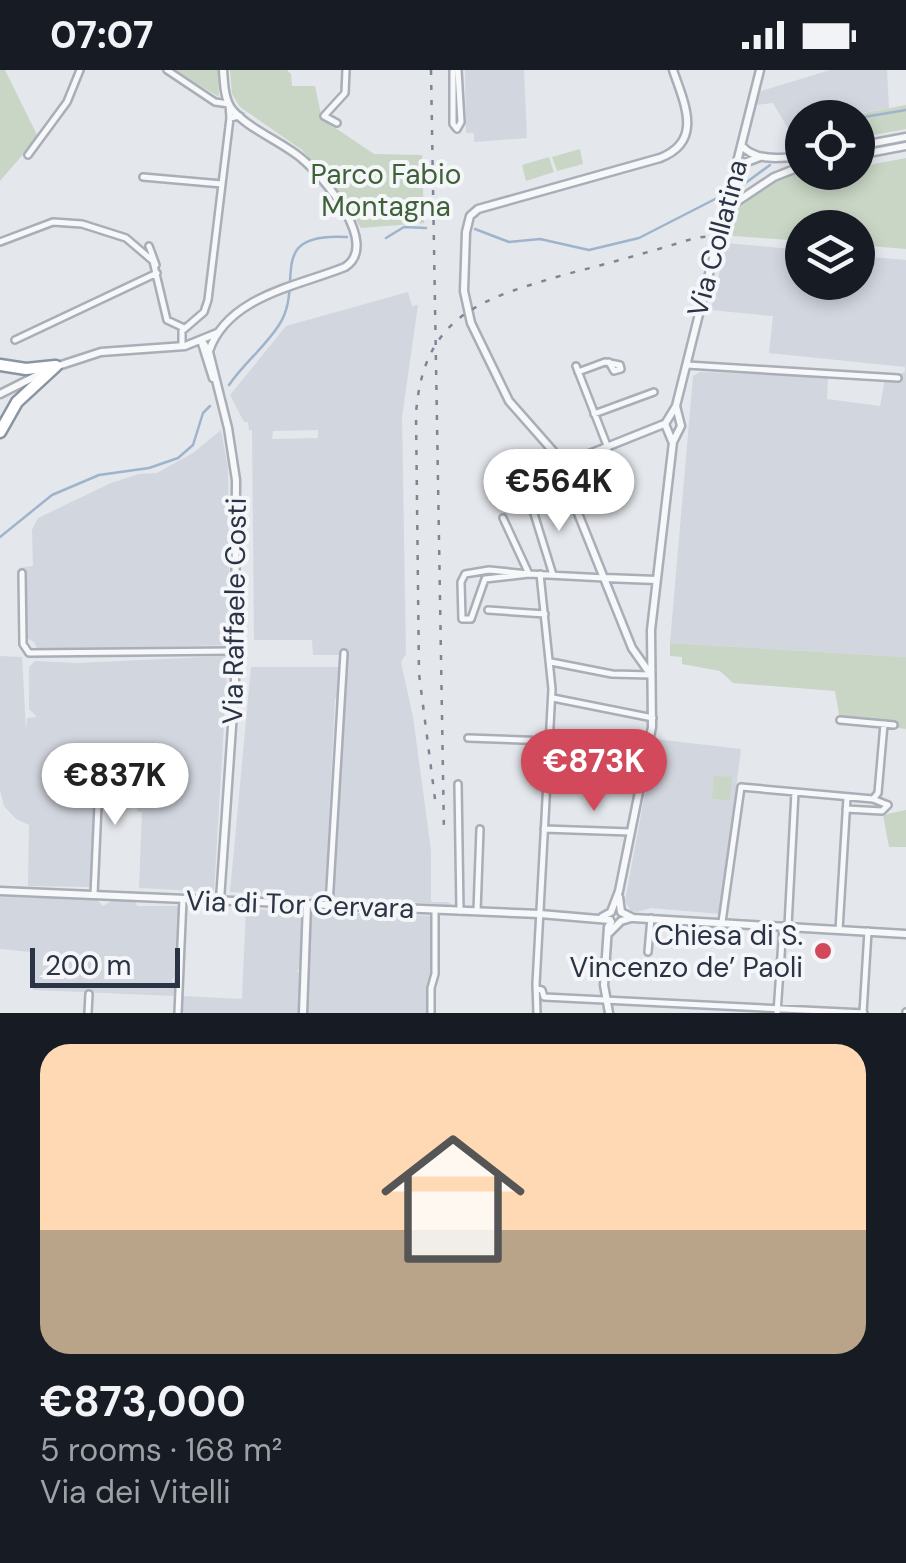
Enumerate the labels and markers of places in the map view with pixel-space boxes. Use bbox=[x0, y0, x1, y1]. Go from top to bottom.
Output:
pin: €564K bbox=[489, 449, 629, 534]
pin: €873K bbox=[524, 729, 664, 814]
pin: €837K bbox=[45, 743, 185, 828]
place label: Chiesa di S. Vincenzo de’ Paoli bbox=[569, 917, 803, 986]
marker: Chiesa di S. Vincenzo de’ Paoli bbox=[812, 940, 834, 962]

